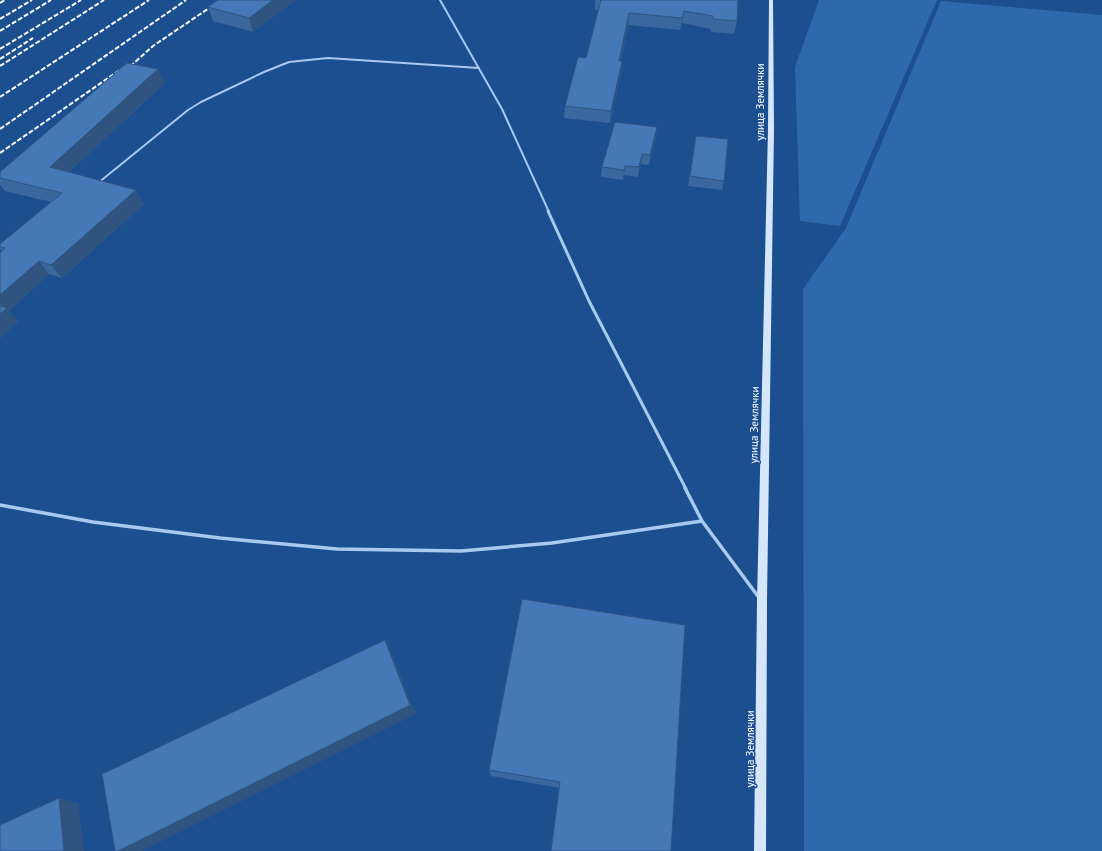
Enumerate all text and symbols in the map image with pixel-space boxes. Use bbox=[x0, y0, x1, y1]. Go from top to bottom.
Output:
street label: улица Землячки bbox=[753, 64, 767, 140]
street label: улица Землячки bbox=[746, 386, 762, 464]
street label: улица Землячки bbox=[743, 711, 757, 787]

